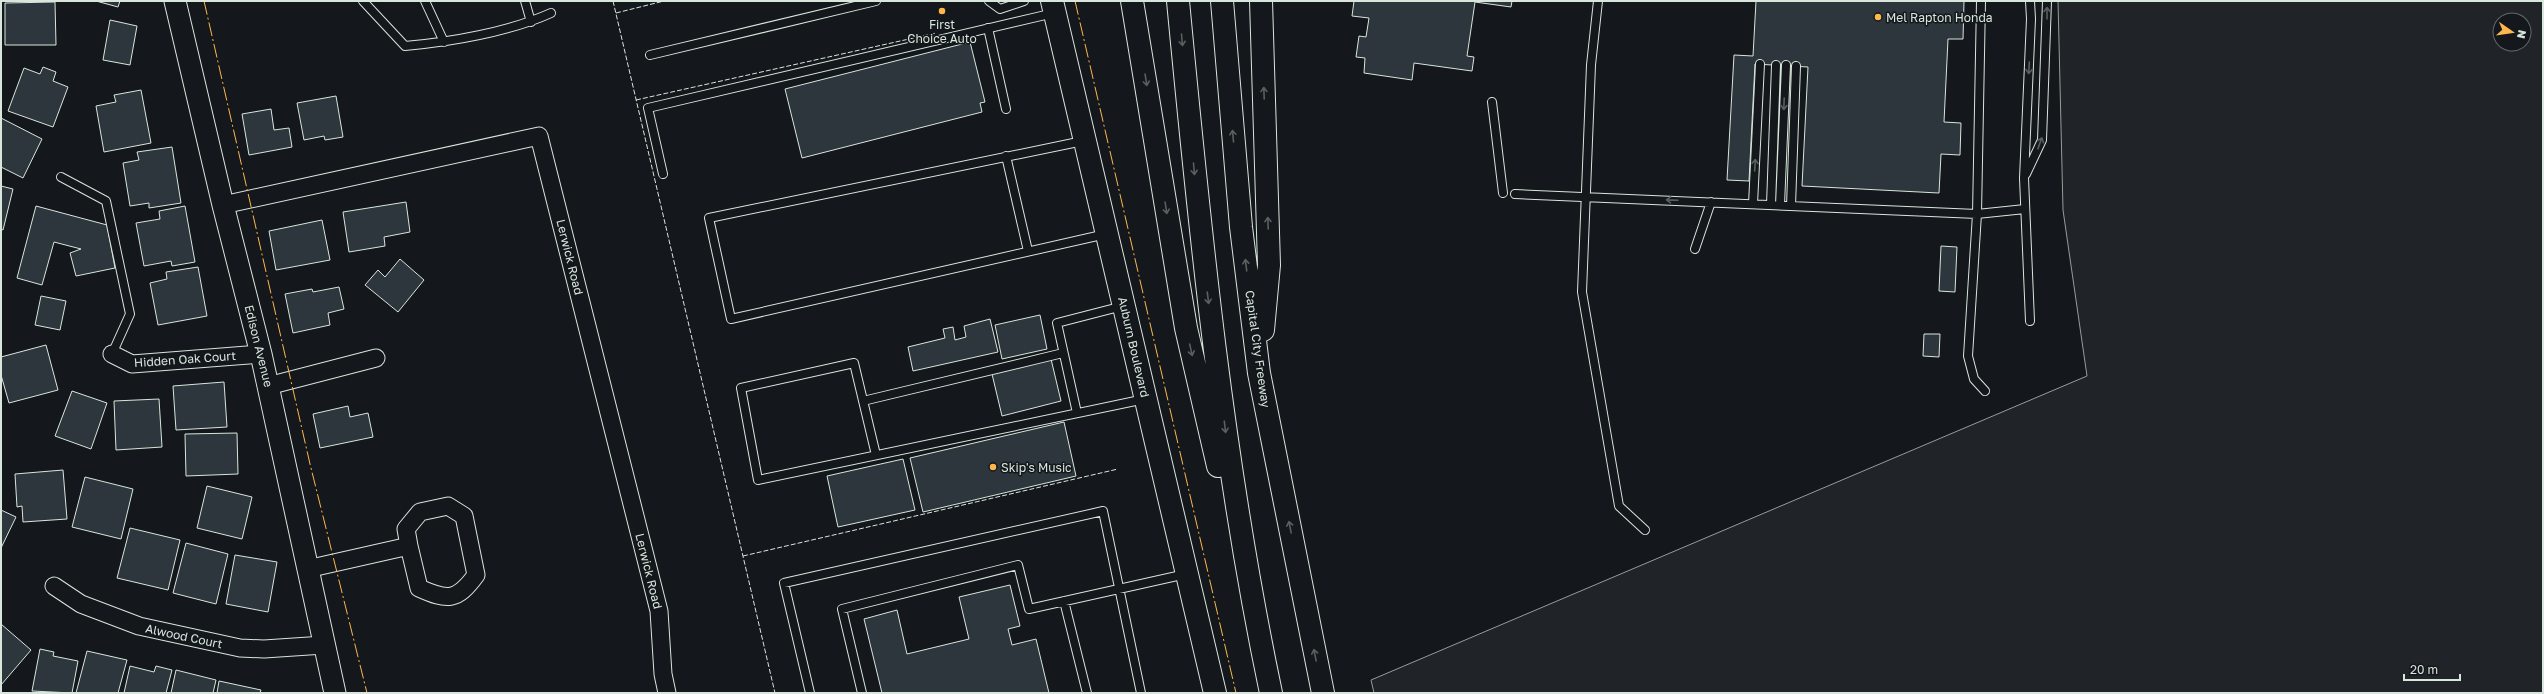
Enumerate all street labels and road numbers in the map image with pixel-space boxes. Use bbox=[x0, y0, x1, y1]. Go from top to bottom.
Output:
street label: Lerwick Road bbox=[553, 218, 587, 296]
street label: Capital City Freeway bbox=[1242, 289, 1274, 409]
street label: Auburn Boulevard bbox=[1115, 295, 1153, 399]
street label: Edison Avenue bbox=[242, 303, 276, 389]
street label: Hidden Oak Court bbox=[133, 348, 237, 370]
street label: Lerwick Road bbox=[632, 532, 666, 610]
street label: Alwood Court bbox=[144, 621, 224, 652]

